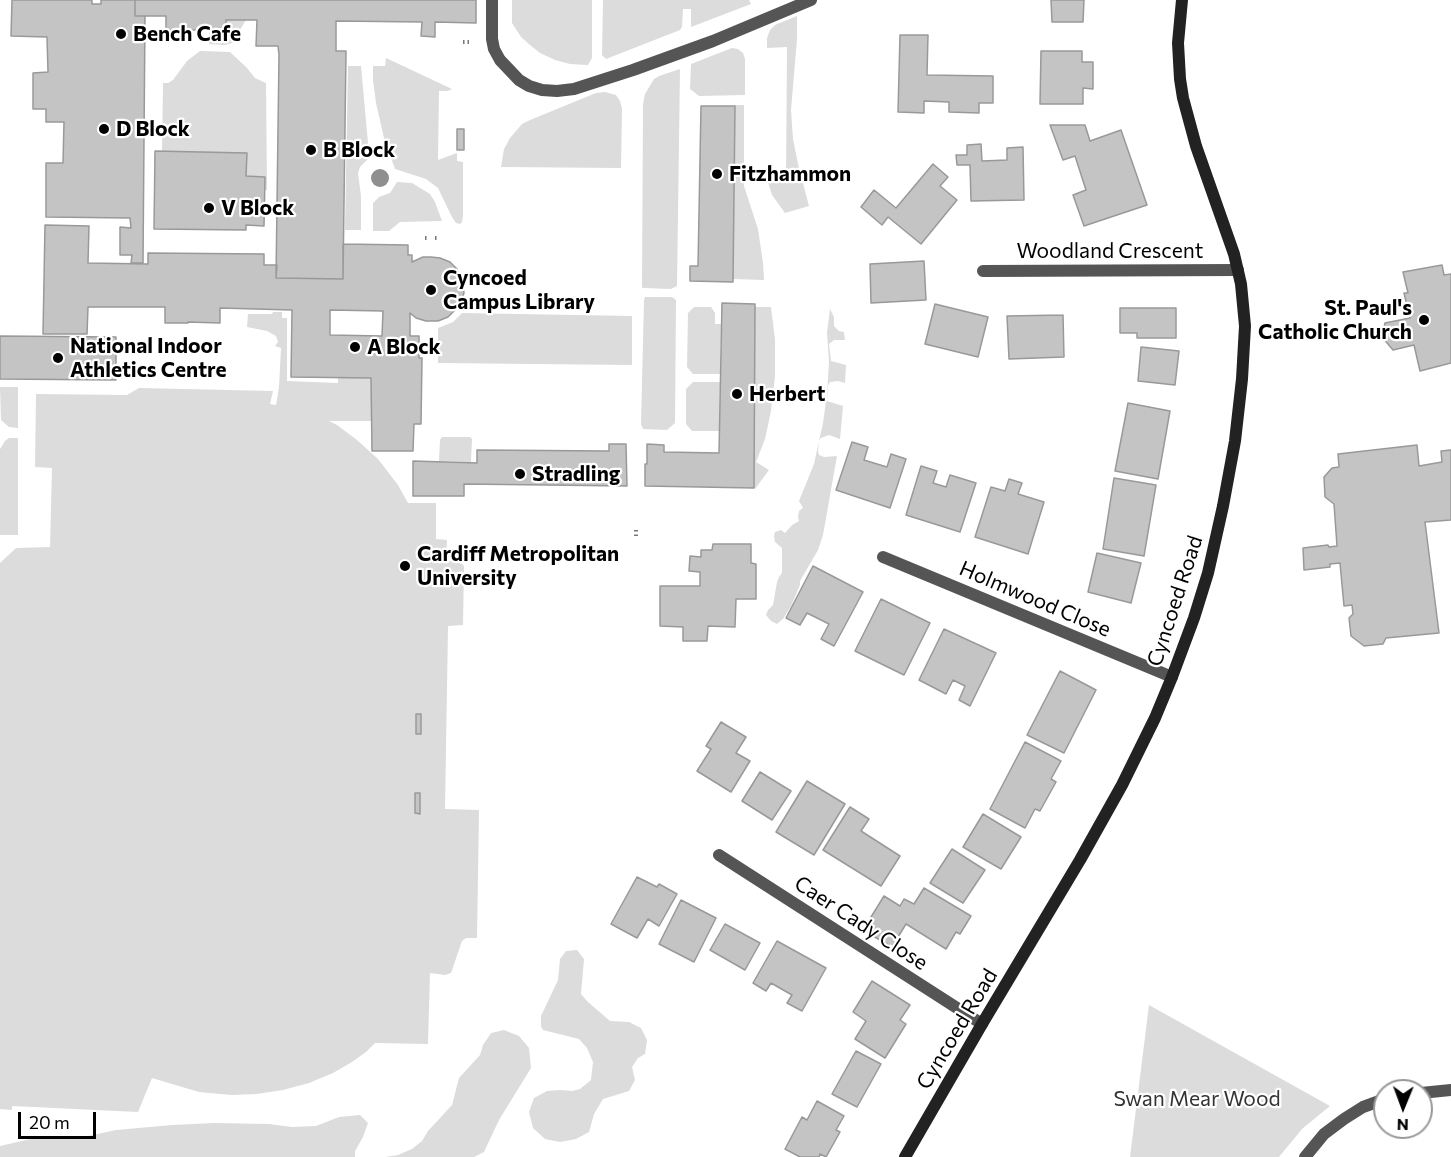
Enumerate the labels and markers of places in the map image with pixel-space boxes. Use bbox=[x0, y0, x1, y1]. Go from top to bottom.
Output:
place label: Bench Cafe bbox=[133, 21, 241, 47]
marker: Bench Cafe bbox=[114, 27, 128, 41]
place label: D Block bbox=[116, 116, 190, 142]
marker: D Block bbox=[97, 122, 111, 136]
place label: B Block bbox=[323, 137, 395, 163]
marker: B Block bbox=[304, 143, 318, 157]
place label: Fitzhammon bbox=[729, 161, 851, 187]
marker: Fitzhammon bbox=[710, 167, 724, 181]
place label: V Block bbox=[221, 195, 294, 221]
marker: V Block bbox=[202, 201, 216, 215]
place label: Cyncoed Campus Library bbox=[443, 265, 595, 315]
marker: Cyncoed Campus Library bbox=[424, 283, 438, 297]
place label: St. Paul's Catholic Church bbox=[1258, 295, 1412, 345]
marker: St. Paul's Catholic Church bbox=[1417, 313, 1431, 327]
place label: National Indoor Athletics Centre bbox=[70, 333, 227, 383]
place label: A Block bbox=[367, 334, 440, 360]
marker: A Block bbox=[348, 340, 362, 354]
marker: National Indoor Athletics Centre bbox=[51, 351, 65, 365]
place label: Herbert bbox=[749, 381, 825, 407]
marker: Herbert bbox=[730, 387, 744, 401]
place label: Stradling bbox=[532, 461, 620, 487]
marker: Stradling bbox=[513, 467, 527, 481]
place label: Cardiff Metropolitan University bbox=[417, 541, 619, 591]
marker: Cardiff Metropolitan University bbox=[398, 559, 412, 573]

